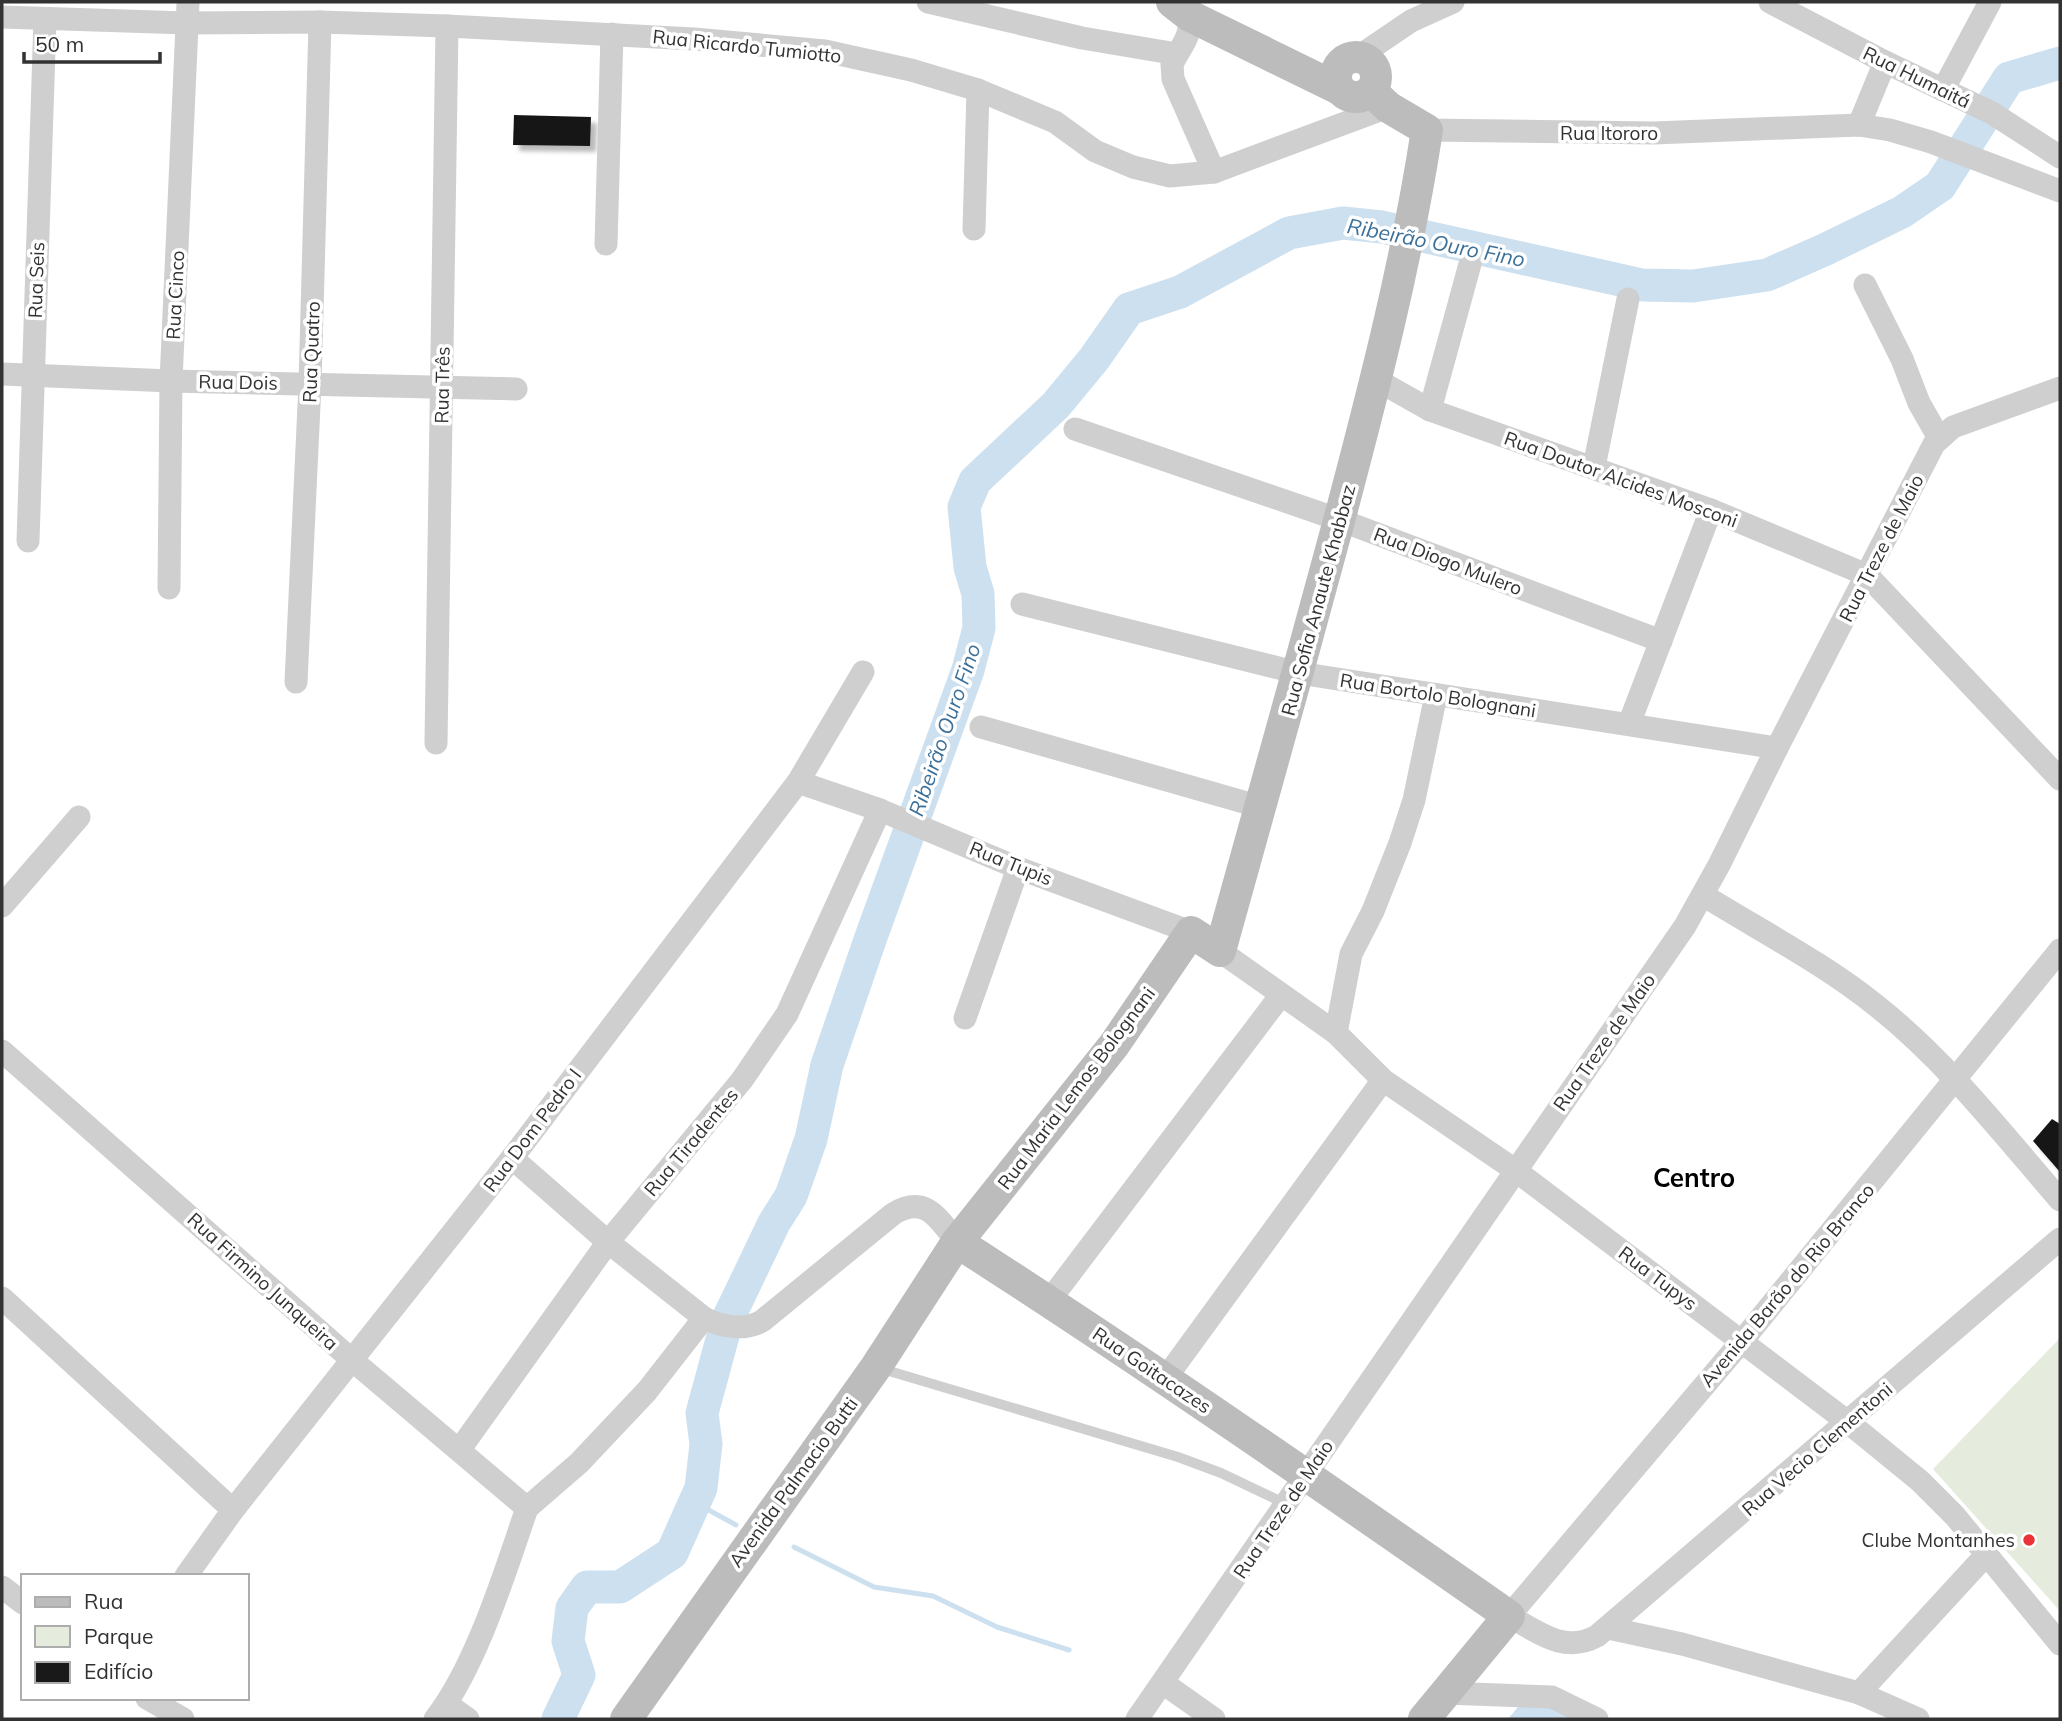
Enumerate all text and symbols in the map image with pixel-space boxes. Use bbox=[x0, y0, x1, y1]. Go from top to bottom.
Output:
scale bar bbox=[24, 21, 161, 65]
street label: Rua Ricardo Tumiotto bbox=[651, 24, 843, 68]
text: 50 m bbox=[35, 31, 84, 57]
street label: Rua Humaitá bbox=[1859, 41, 1975, 113]
street label: Rua Itororo bbox=[1560, 121, 1658, 145]
water label: Ribeirão Ouro Fino bbox=[1345, 212, 1527, 272]
street label: Rua Seis bbox=[23, 241, 49, 319]
street label: Rua Cinco bbox=[161, 250, 189, 340]
street label: Rua Quatro bbox=[297, 301, 325, 403]
street label: Rua Três bbox=[429, 346, 455, 424]
street label: Rua Dois bbox=[198, 369, 278, 395]
street label: Rua Doutor Alcides Mosconi bbox=[1501, 426, 1741, 532]
street label: Rua Treze de Maio bbox=[1833, 470, 1929, 626]
street label: Rua Sofia Anaute Khabbaz bbox=[1276, 482, 1360, 718]
street label: Rua Diogo Mulero bbox=[1370, 522, 1526, 600]
water label: Ribeirão Ouro Fino bbox=[902, 640, 986, 819]
street label: Rua Bortolo Bolognani bbox=[1338, 668, 1538, 722]
street label: Rua Tupis bbox=[966, 836, 1056, 890]
street label: Rua Treze de Maio bbox=[1548, 969, 1660, 1115]
street label: Rua Maria Lemos Bolognani bbox=[992, 982, 1160, 1194]
street label: Rua Dom Pedro I bbox=[478, 1064, 586, 1196]
street label: Rua Tiradentes bbox=[639, 1083, 743, 1201]
district label: Centro bbox=[1653, 1161, 1735, 1194]
street label: Avenida Barão do Rio Branco bbox=[1695, 1178, 1879, 1392]
street label: Rua Firmino Junqueira bbox=[183, 1207, 343, 1355]
street label: Rua Tupys bbox=[1614, 1241, 1702, 1315]
street label: Rua Goitacazes bbox=[1088, 1321, 1216, 1419]
street label: Rua Vecio Clementoni bbox=[1737, 1377, 1897, 1521]
street label: Avenida Palmacio Butti bbox=[723, 1392, 863, 1572]
street label: Rua Treze de Maio bbox=[1228, 1435, 1338, 1583]
place label: Clube Montanhes bbox=[1861, 1528, 2015, 1552]
marker: Clube Montanhes bbox=[2021, 1532, 2037, 1548]
legend bbox=[21, 1574, 248, 1700]
text: Rua bbox=[84, 1588, 123, 1614]
text: Parque bbox=[84, 1623, 153, 1649]
text: Edifício bbox=[84, 1658, 153, 1684]

